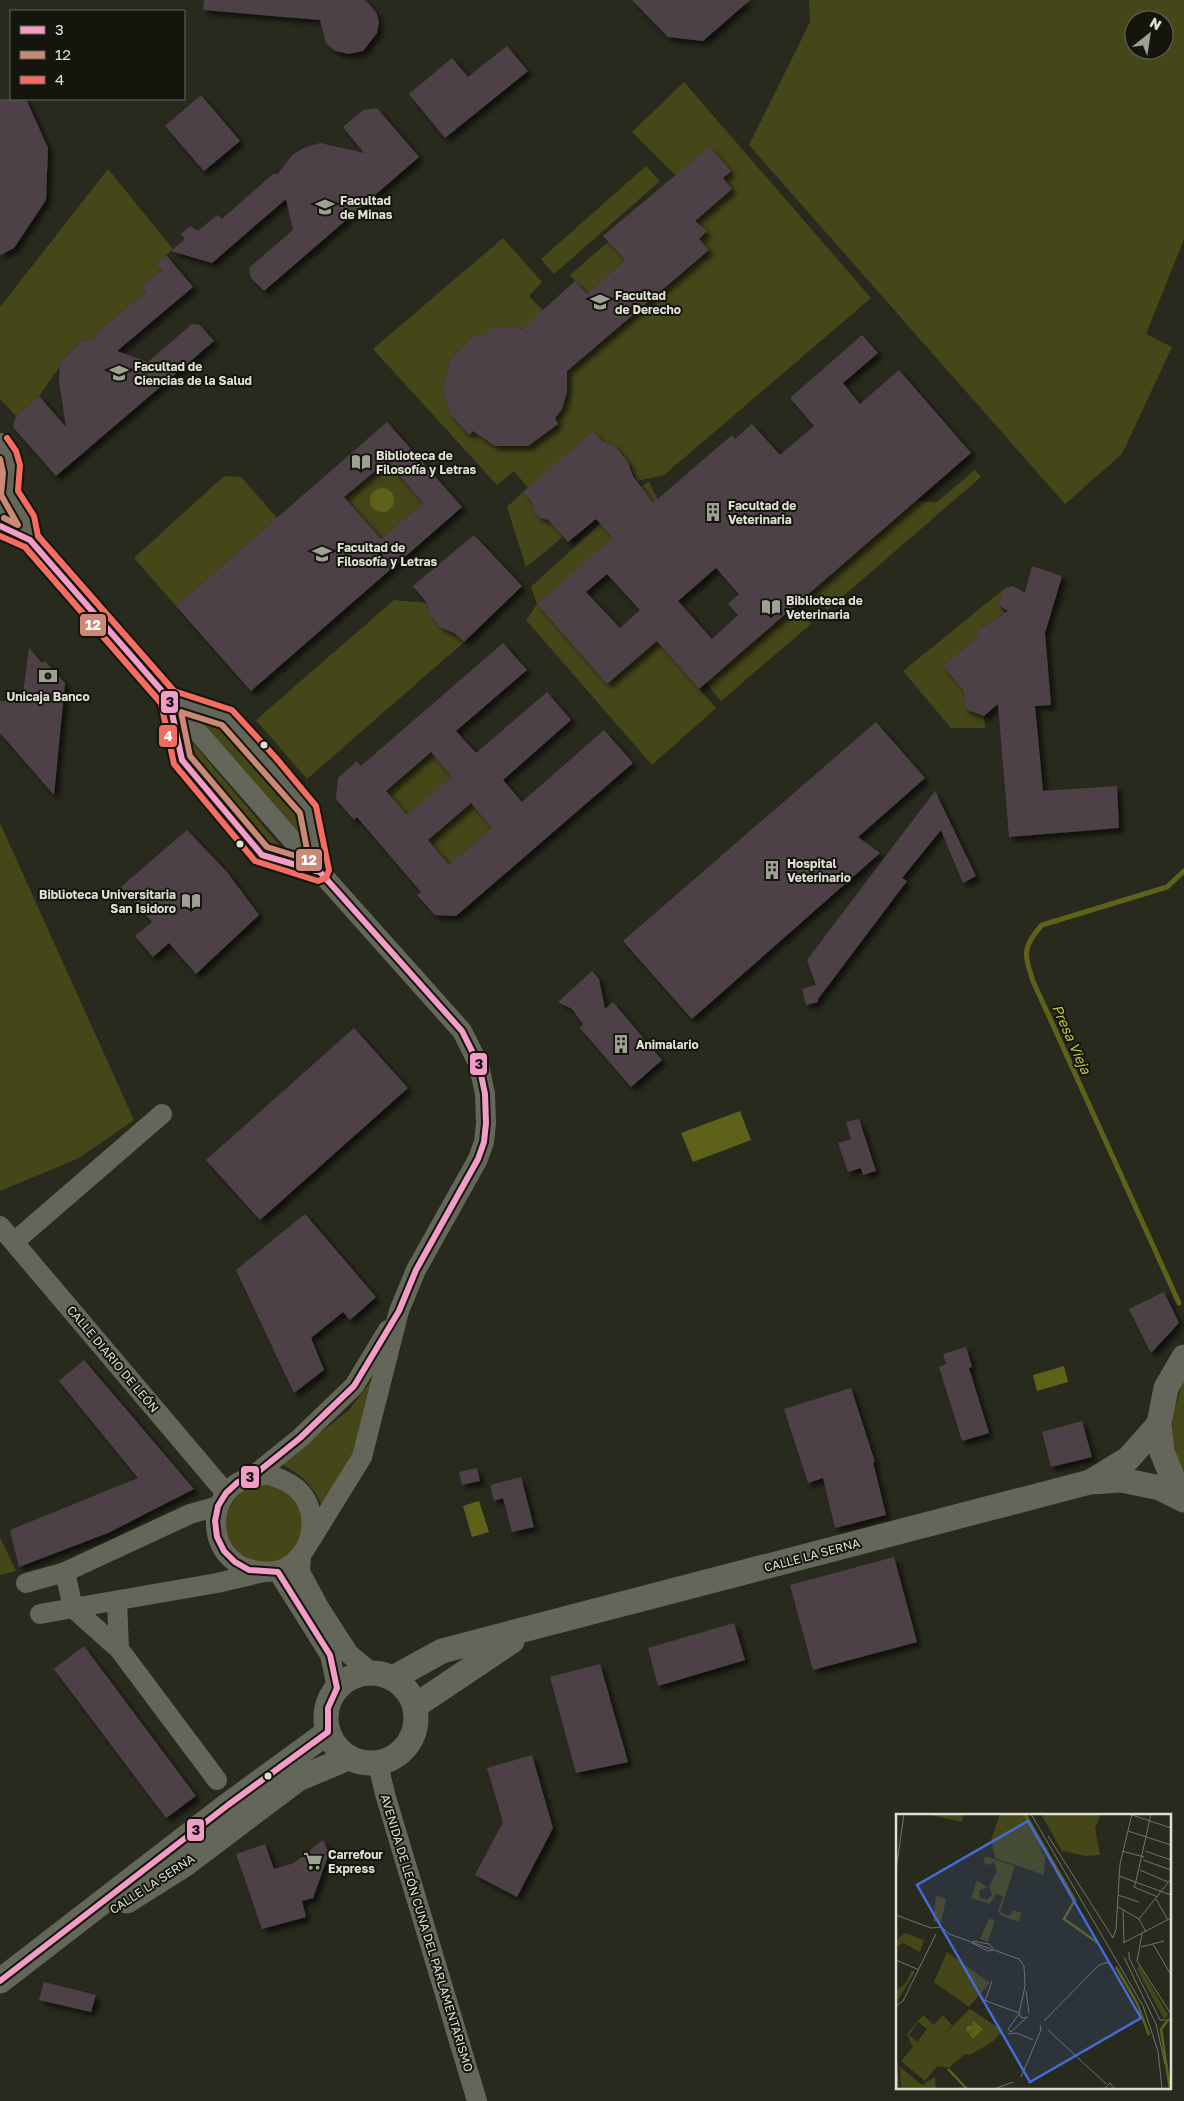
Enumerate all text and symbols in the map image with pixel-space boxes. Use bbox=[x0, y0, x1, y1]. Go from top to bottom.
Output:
legend bbox=[10, 10, 185, 100]
north arrow bbox=[1124, 10, 1174, 60]
text: N bbox=[1147, 13, 1165, 33]
text: 3 bbox=[55, 20, 64, 38]
text: 12 bbox=[55, 45, 71, 63]
text: 4 bbox=[55, 70, 64, 88]
place label: Facultad de Minas bbox=[340, 193, 393, 222]
school or university icon: Facultad de Minas bbox=[314, 196, 336, 218]
place label: Facultad de Derecho bbox=[615, 288, 681, 317]
school or university icon: Facultad de Derecho bbox=[589, 291, 611, 313]
place label: Facultad de Ciencias de la Salud bbox=[134, 359, 252, 388]
school or university icon: Facultad de Ciencias de la Salud bbox=[108, 362, 130, 384]
place label: Biblioteca de Filosofía y Letras bbox=[376, 448, 476, 477]
library icon: Biblioteca de Filosofía y Letras bbox=[350, 451, 372, 473]
place label: Facultad de Veterinaria bbox=[728, 498, 796, 527]
building icon: Facultad de Veterinaria bbox=[702, 501, 724, 523]
place label: Facultad de Filosofía y Letras bbox=[337, 540, 437, 569]
school or university icon: Facultad de Filosofía y Letras bbox=[311, 543, 333, 565]
place label: Biblioteca de Veterinaria bbox=[786, 593, 863, 622]
library icon: Biblioteca de Veterinaria bbox=[760, 596, 782, 618]
line badge: 12 bbox=[79, 613, 107, 637]
text: 12 bbox=[85, 616, 101, 633]
bank icon: Unicaja Banco bbox=[37, 665, 59, 687]
place label: Unicaja Banco bbox=[6, 689, 90, 704]
line badge: 3 bbox=[160, 690, 179, 714]
text: 3 bbox=[166, 693, 174, 710]
line badge: 4 bbox=[158, 724, 178, 748]
text: 4 bbox=[164, 727, 173, 744]
unlabelled marker bbox=[259, 740, 269, 750]
unlabelled marker bbox=[235, 839, 245, 849]
line badge: 12 bbox=[295, 848, 323, 872]
text: 12 bbox=[301, 851, 317, 868]
place label: Hospital Veterinario bbox=[787, 856, 851, 885]
building icon: Hospital Veterinario bbox=[761, 859, 783, 881]
place label: Biblioteca Universitaria San Isidoro bbox=[39, 887, 176, 916]
library icon: Biblioteca Universitaria San Isidoro bbox=[180, 890, 202, 912]
water label: Presa Vieja bbox=[1049, 1002, 1095, 1077]
building icon: Animalario bbox=[610, 1033, 632, 1055]
place label: Animalario bbox=[636, 1037, 699, 1052]
line badge: 3 bbox=[469, 1052, 488, 1076]
text: 3 bbox=[475, 1055, 483, 1072]
street label: CALLE DIARIO DE LEÓN bbox=[64, 1303, 162, 1415]
line badge: 3 bbox=[240, 1465, 260, 1489]
text: 3 bbox=[246, 1468, 254, 1485]
street label: CALLE LA SERNA bbox=[762, 1535, 862, 1575]
unlabelled marker bbox=[263, 1771, 273, 1781]
street label: AVENIDA DE LEÓN CUNA DEL PARLAMENTARISMO bbox=[378, 1792, 476, 2074]
inset map bbox=[896, 1814, 1172, 2088]
line badge: 3 bbox=[186, 1818, 205, 1842]
text: 3 bbox=[192, 1821, 200, 1838]
place label: Carrefour Express bbox=[328, 1847, 383, 1876]
supermarket icon: Carrefour Express bbox=[302, 1850, 324, 1872]
street label: CALLE LA SERNA bbox=[107, 1851, 197, 1917]

